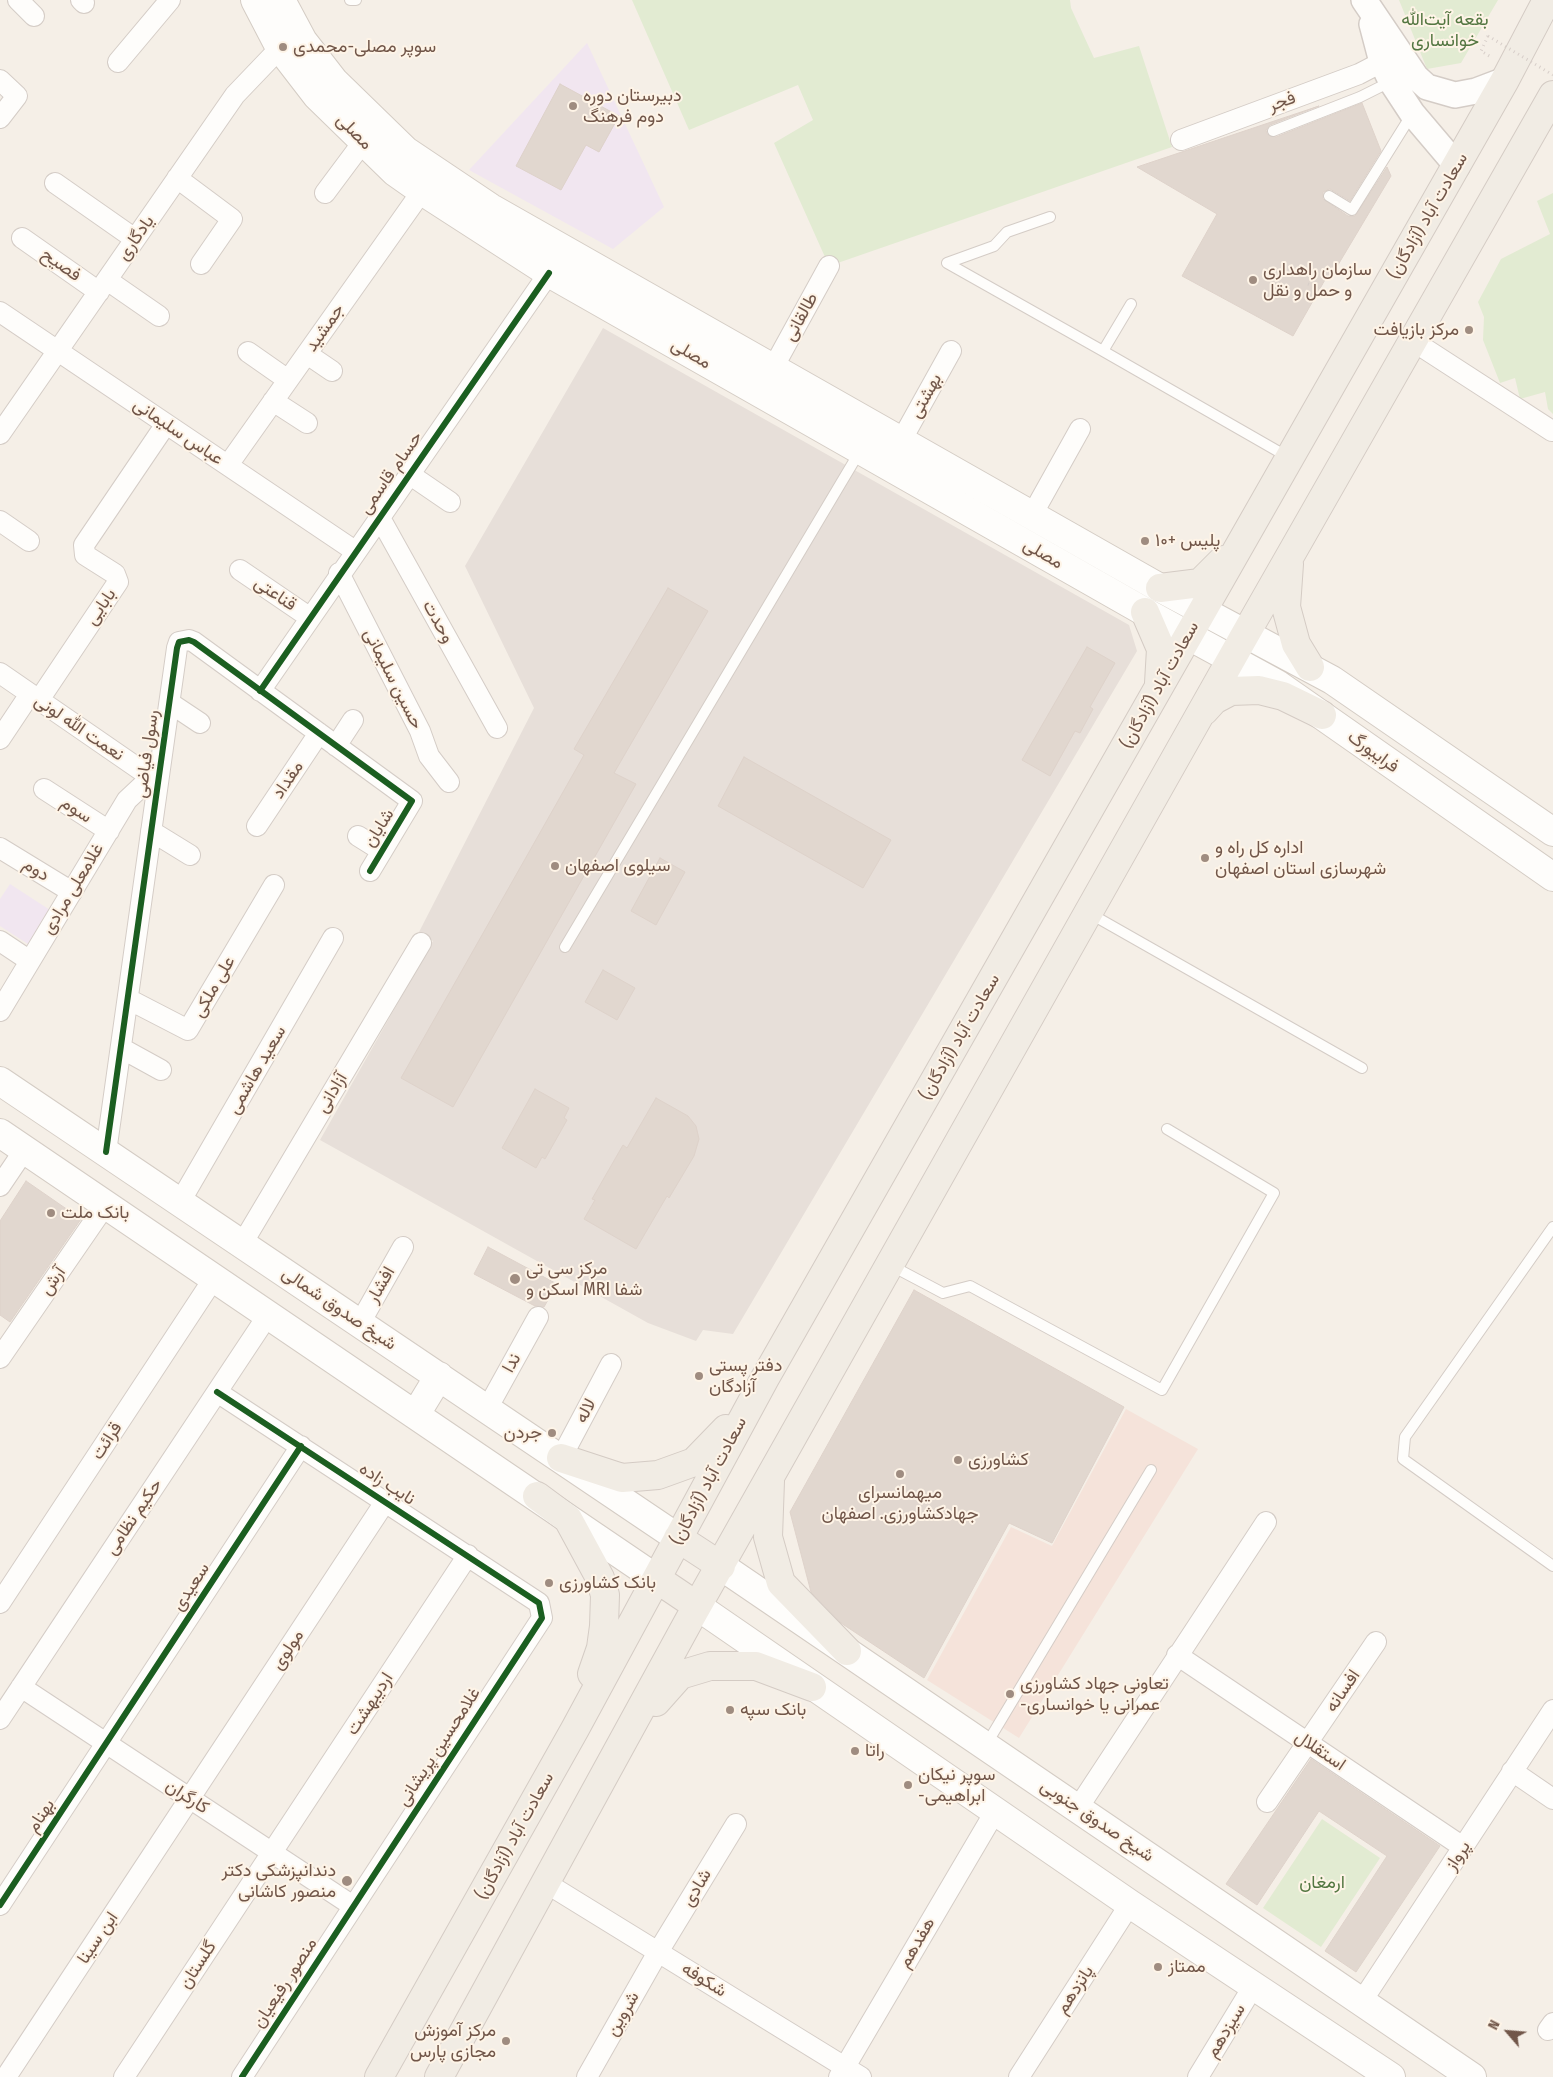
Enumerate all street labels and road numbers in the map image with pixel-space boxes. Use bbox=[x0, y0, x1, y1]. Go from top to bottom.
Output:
street label: فجر bbox=[1265, 87, 1299, 117]
street label: مصلی bbox=[331, 109, 377, 155]
street label: سعادت آباد (آزادگان) bbox=[1383, 149, 1473, 283]
street label: یادگاری bbox=[113, 211, 159, 265]
street label: فصیح bbox=[37, 244, 85, 286]
street label: طالقانی bbox=[779, 289, 823, 345]
street label: جمشید bbox=[301, 300, 349, 356]
street label: مصلی bbox=[667, 334, 715, 374]
street label: بهشتی bbox=[905, 370, 947, 422]
street label: عباس سلیمانی bbox=[129, 394, 227, 470]
street label: حسام قاسمی bbox=[355, 427, 427, 519]
street label: مصلی bbox=[1019, 534, 1067, 574]
street label: قناعتی bbox=[250, 572, 300, 616]
street label: بابایی bbox=[81, 584, 121, 630]
street label: وحدت bbox=[418, 597, 458, 647]
street label: سعادت آباد (آزادگان) bbox=[1116, 618, 1204, 752]
street label: حسین سلیمانی bbox=[358, 625, 428, 733]
street label: نعمت الله لونی bbox=[30, 690, 128, 766]
street label: رسول فیاضی bbox=[130, 708, 164, 800]
street label: فرایبورگ bbox=[1343, 726, 1403, 778]
street label: مقداد bbox=[268, 757, 308, 803]
street label: سوم bbox=[56, 792, 96, 828]
street label: شایان bbox=[359, 805, 399, 851]
street label: غلامعلی مرادی bbox=[37, 839, 109, 939]
street label: دوم bbox=[19, 854, 53, 886]
street label: علی ملکی bbox=[188, 952, 240, 1022]
street label: سعادت آباد (آزادگان) bbox=[915, 970, 1005, 1104]
street label: سعید هاشمی bbox=[223, 1022, 291, 1118]
street label: آزادانی bbox=[312, 1069, 352, 1117]
street label: آرش bbox=[35, 1262, 71, 1300]
street label: شیخ صدوق شمالی bbox=[278, 1263, 400, 1355]
street label: افشار bbox=[362, 1263, 400, 1307]
street label: ندا bbox=[498, 1350, 526, 1376]
street label: لاله bbox=[571, 1395, 601, 1427]
street label: سعادت آباد (آزادگان) bbox=[666, 1413, 752, 1549]
street label: قرائت bbox=[87, 1418, 127, 1464]
street label: نایب زاده bbox=[355, 1458, 419, 1510]
street label: حکیم نظامی bbox=[101, 1475, 167, 1559]
street label: سعیدی bbox=[167, 1559, 215, 1615]
street label: مولوی bbox=[267, 1626, 309, 1674]
street label: افسانه bbox=[1321, 1666, 1365, 1716]
street label: اردیبهشت bbox=[342, 1669, 398, 1739]
street label: غلامحسین پریشانی bbox=[393, 1684, 485, 1810]
street label: استقلال bbox=[1291, 1726, 1349, 1776]
street label: سعادت آباد (آزادگان) bbox=[471, 1769, 559, 1903]
street label: کارگران bbox=[161, 1775, 213, 1819]
street label: شیخ صدوق جنوبی bbox=[1036, 1775, 1158, 1867]
street label: بهنام bbox=[22, 1795, 60, 1837]
street label: پرواز bbox=[1440, 1837, 1476, 1875]
street label: شادی bbox=[677, 1865, 717, 1911]
street label: ابن سینا bbox=[73, 1908, 123, 1968]
street label: هفدهم bbox=[894, 1914, 940, 1972]
street label: منصور رفیعیان bbox=[248, 1934, 322, 2032]
street label: گلستان bbox=[175, 1937, 221, 1993]
street label: شکوفه bbox=[678, 1958, 730, 2002]
street label: پانزدهم bbox=[1051, 1962, 1099, 2018]
street label: شروین bbox=[602, 1988, 644, 2040]
street label: سیزدهم bbox=[1201, 2000, 1251, 2062]

